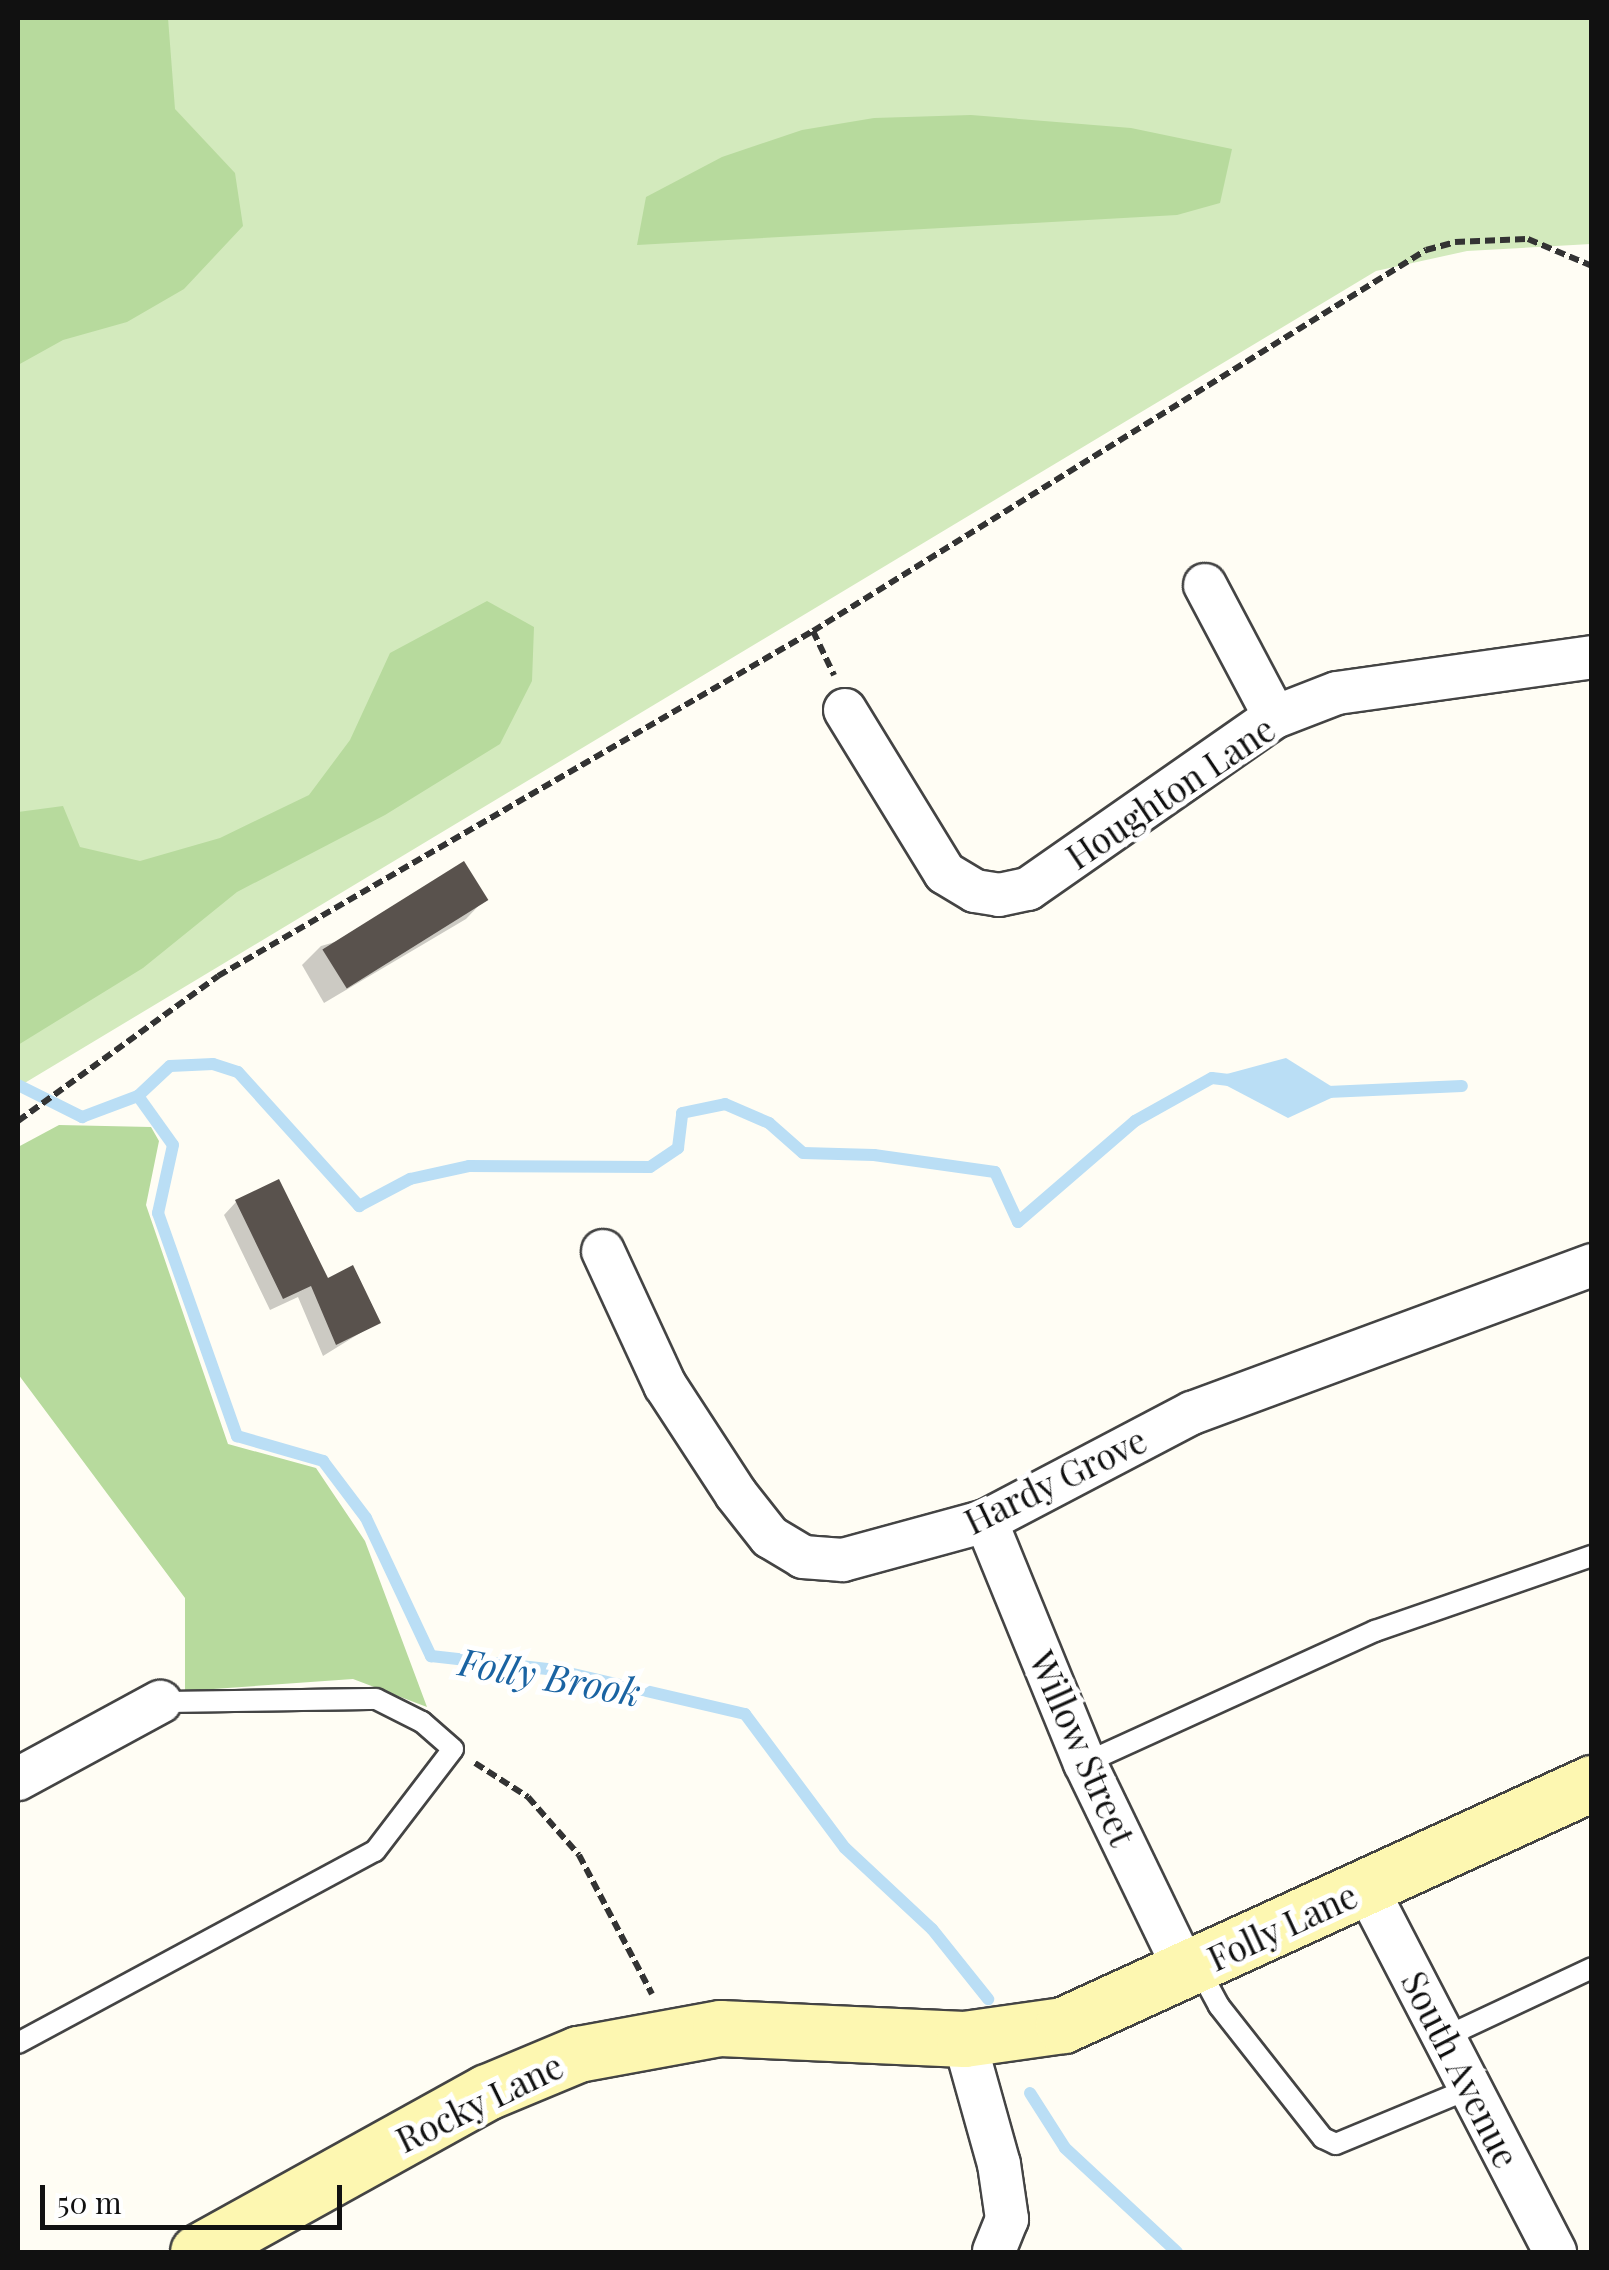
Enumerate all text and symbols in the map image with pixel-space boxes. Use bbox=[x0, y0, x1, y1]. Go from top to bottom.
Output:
street label: Houghton Lane bbox=[1058, 707, 1282, 877]
street label: Hardy Grove bbox=[957, 1418, 1153, 1542]
water label: Folly Brook bbox=[456, 1638, 644, 1714]
street label: Willow Street bbox=[1021, 1644, 1145, 1852]
street label: Folly Lane bbox=[1200, 1873, 1364, 1979]
street label: South Avenue bbox=[1393, 1963, 1529, 2175]
street label: Rocky Lane bbox=[388, 2043, 570, 2161]
scale bar bbox=[45, 2165, 348, 2227]
text: 50 m bbox=[57, 2182, 122, 2222]

